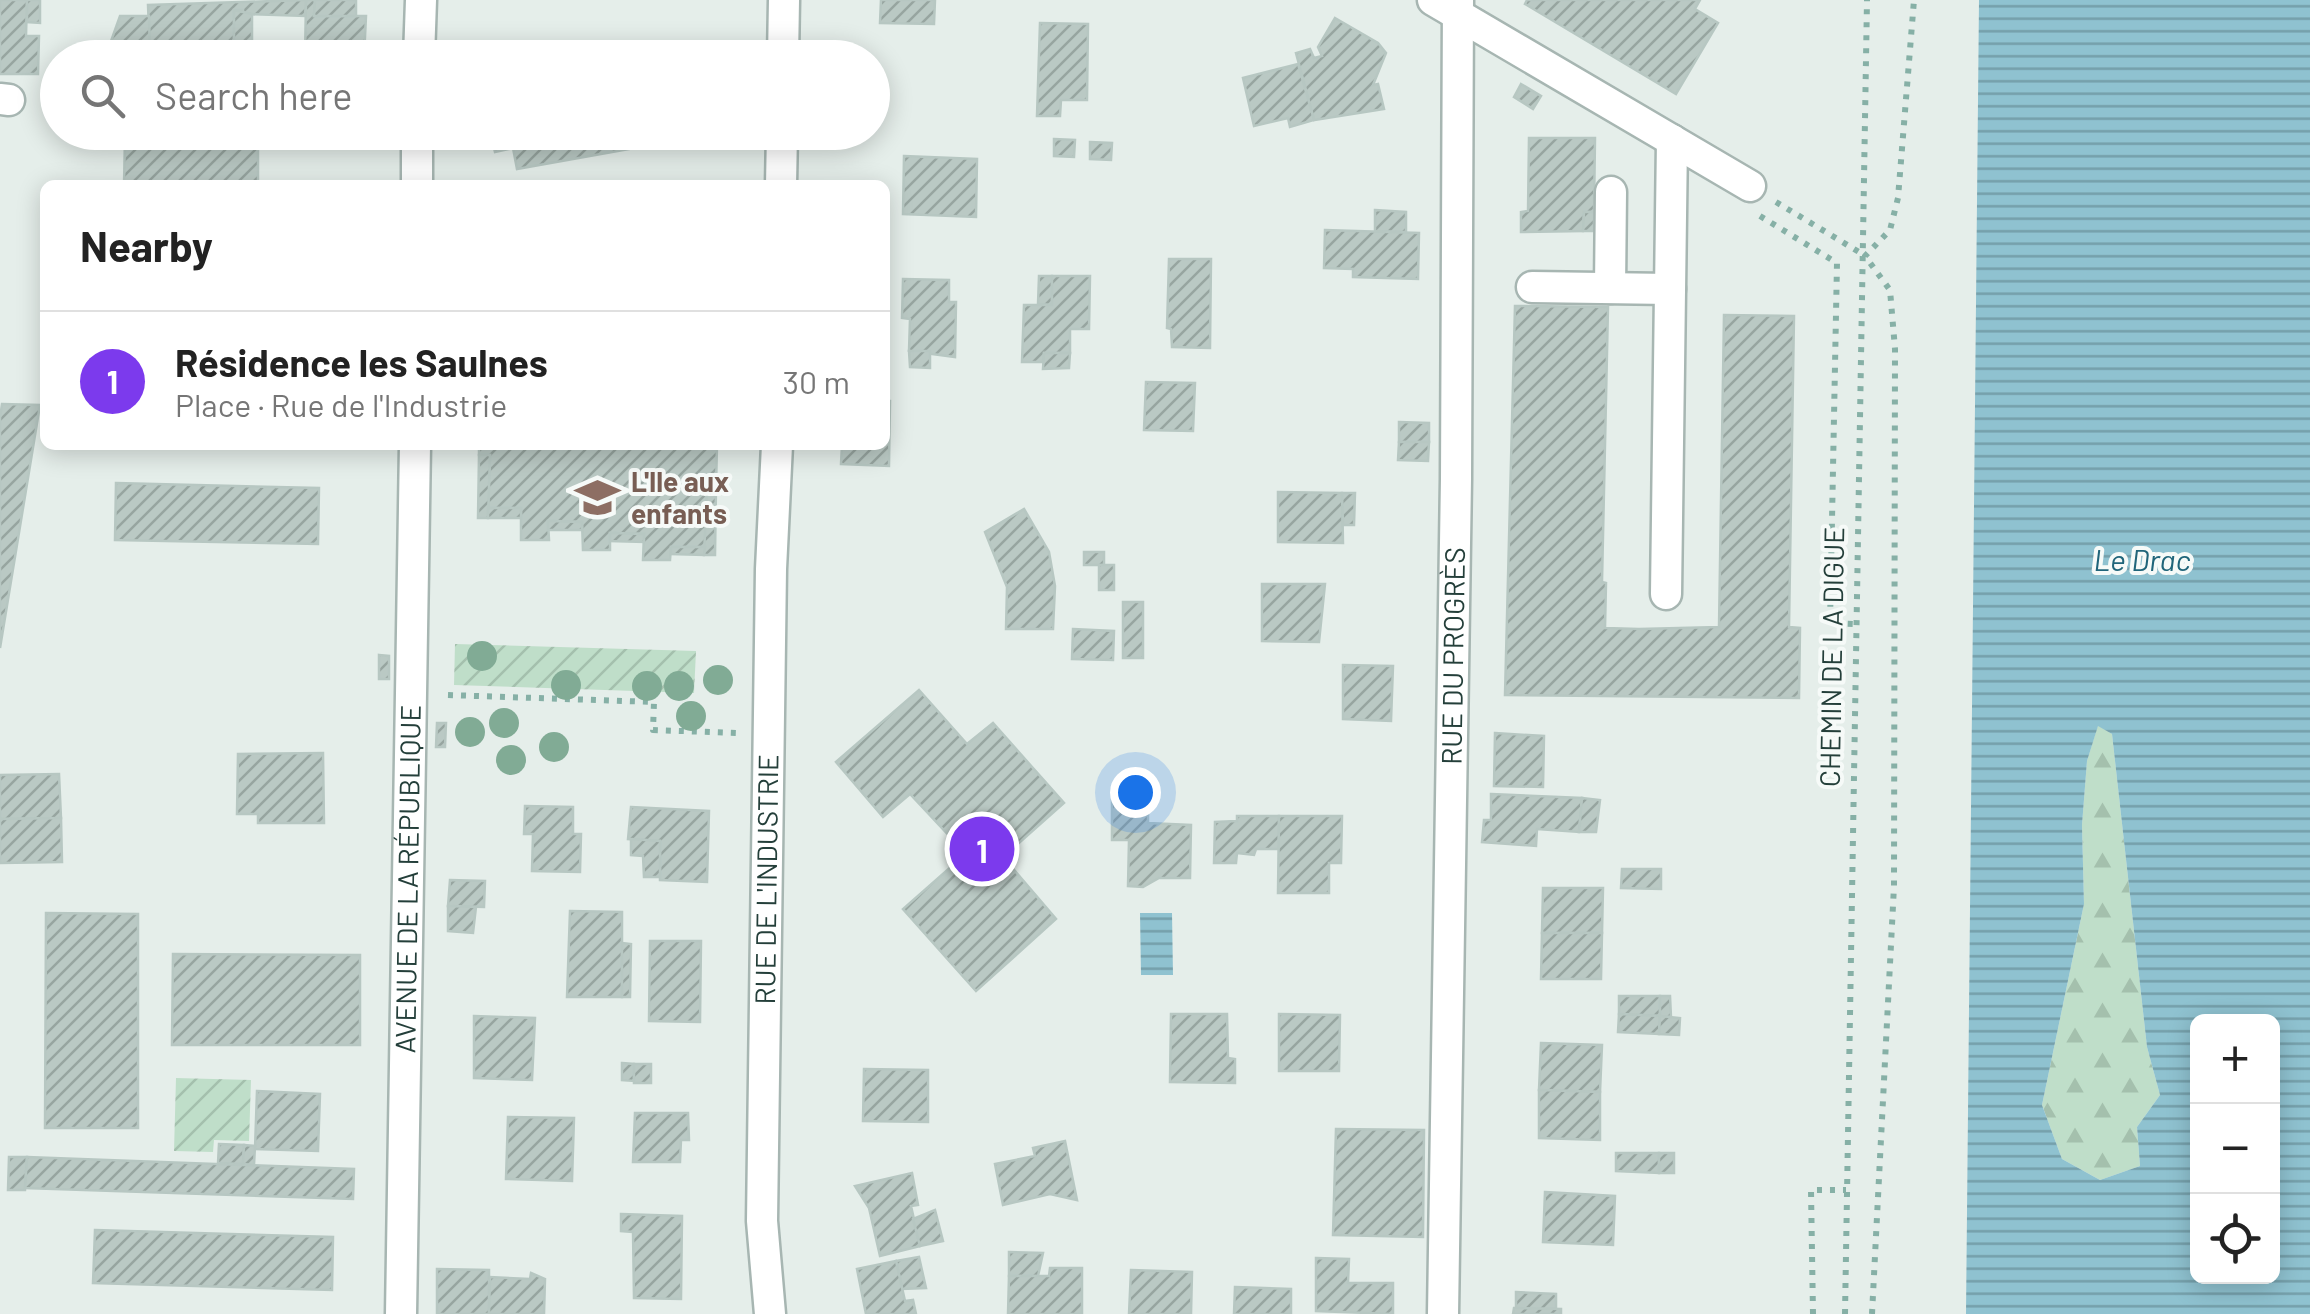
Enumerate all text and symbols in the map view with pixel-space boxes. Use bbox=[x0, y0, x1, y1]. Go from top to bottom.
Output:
search box bbox=[40, 40, 890, 150]
icon: search bbox=[75, 68, 130, 123]
text: Search here bbox=[155, 72, 353, 118]
text: Nearby bbox=[80, 220, 213, 270]
text: Résidence les Saulnes bbox=[175, 339, 548, 385]
text: 1 bbox=[107, 362, 118, 400]
text: 30 m bbox=[783, 362, 850, 400]
text: Place · Rue de l'Industrie bbox=[175, 385, 507, 423]
place label: L'Ile aux enfants bbox=[631, 464, 729, 530]
school or university icon: L'Ile aux enfants bbox=[574, 474, 622, 522]
street label: CHEMIN DE LA DIGUE bbox=[1812, 527, 1850, 787]
water label: Le Drac bbox=[2093, 541, 2191, 577]
street label: RUE DU PROGRÈS bbox=[1434, 547, 1471, 765]
street label: AVENUE DE LA RÉPUBLIQUE bbox=[387, 704, 427, 1054]
street label: RUE DE L'INDUSTRIE bbox=[747, 754, 784, 1005]
your location bbox=[1110, 767, 1161, 818]
pin: 1 bbox=[950, 812, 1014, 886]
map controls bbox=[2190, 1014, 2280, 1284]
button: + bbox=[2190, 1014, 2280, 1104]
button: − bbox=[2190, 1104, 2280, 1194]
button: locate bbox=[2190, 1194, 2280, 1284]

